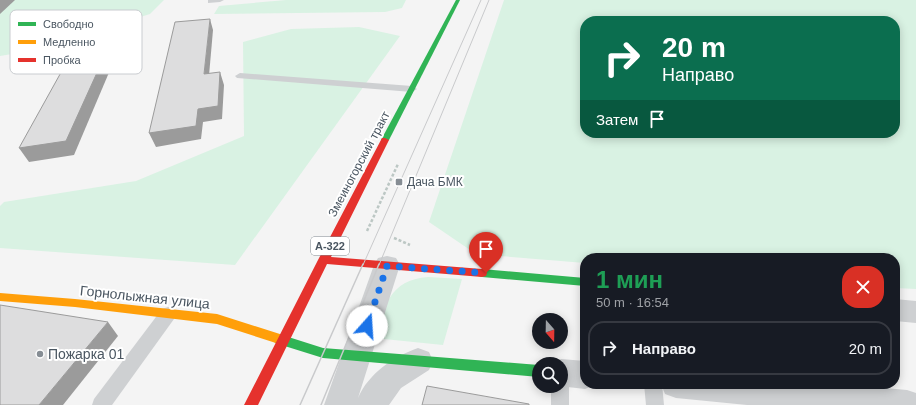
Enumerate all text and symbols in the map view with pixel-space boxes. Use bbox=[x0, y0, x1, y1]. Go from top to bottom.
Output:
legend bbox=[10, 10, 142, 74]
text: Свободно bbox=[43, 18, 94, 30]
icon: right bbox=[596, 32, 648, 84]
text: 20 m bbox=[662, 32, 726, 63]
text: Медленно bbox=[43, 36, 95, 48]
text: Пробка bbox=[43, 54, 81, 66]
text: Направо bbox=[662, 65, 734, 85]
street label: Змеиногорский тракт bbox=[325, 108, 393, 219]
icon: arrive bbox=[646, 108, 668, 130]
text: Затем bbox=[596, 111, 638, 128]
place label: Дача БМК bbox=[407, 175, 463, 189]
marker: Дача БМК bbox=[394, 177, 404, 187]
pin bbox=[469, 232, 503, 273]
road number: А-322 bbox=[311, 237, 349, 255]
icon: arrive bbox=[475, 238, 497, 260]
text: 1 мин bbox=[596, 266, 663, 293]
button: close bbox=[842, 266, 884, 308]
street label: Горнолыжная улица bbox=[79, 282, 211, 312]
text: 50 m · 16:54 bbox=[596, 295, 669, 310]
position arrow bbox=[346, 305, 388, 347]
north arrow bbox=[532, 313, 568, 349]
map controls bbox=[532, 313, 568, 393]
icon: right bbox=[598, 337, 620, 359]
text: Направо bbox=[632, 340, 696, 357]
text: 20 m bbox=[849, 340, 882, 357]
place label: Пожарка 01 bbox=[48, 346, 125, 362]
marker: Пожарка 01 bbox=[35, 349, 45, 359]
button: search bbox=[532, 357, 568, 393]

